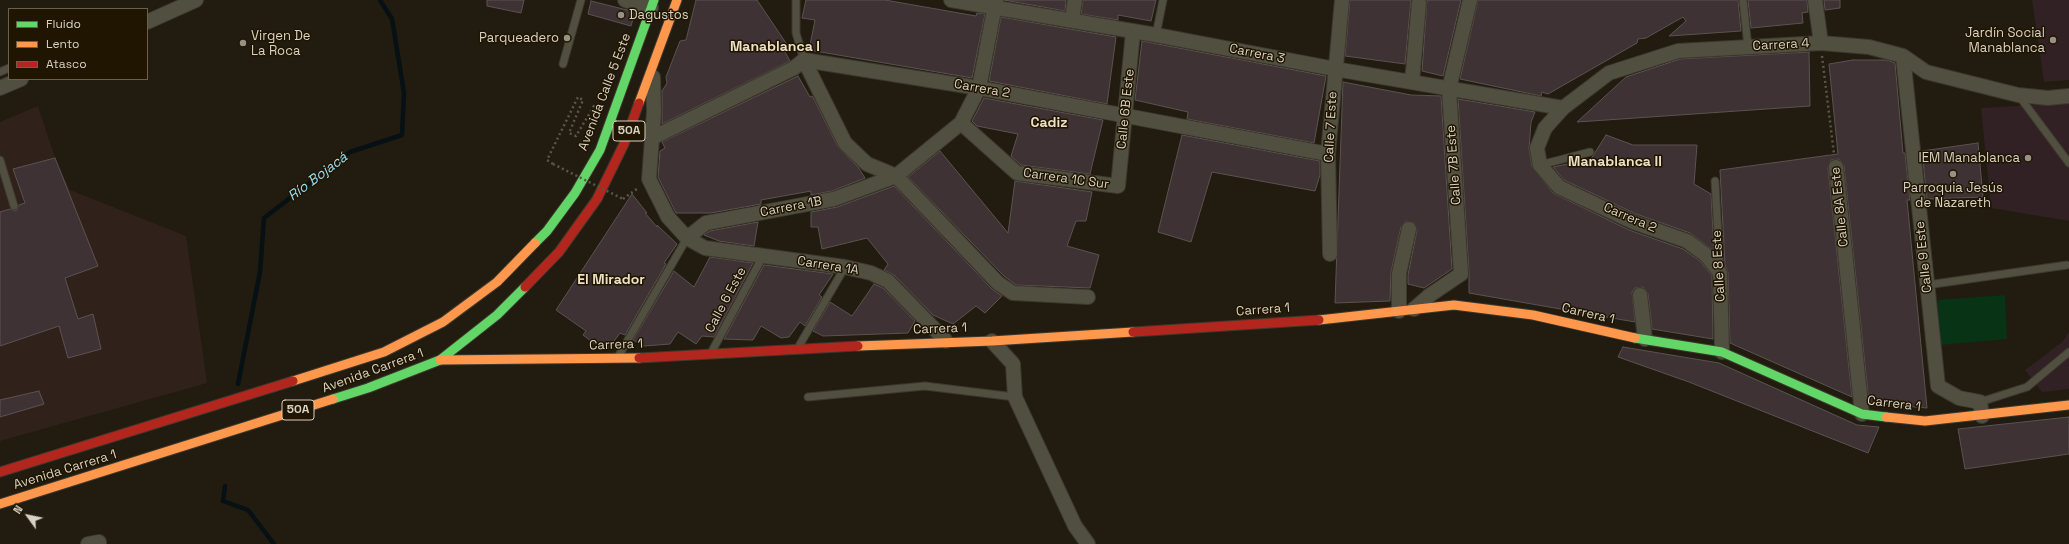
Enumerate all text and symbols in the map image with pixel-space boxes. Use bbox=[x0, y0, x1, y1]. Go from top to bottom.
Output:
place label: Dagustos bbox=[629, 7, 689, 23]
legend bbox=[8, 8, 148, 80]
marker: Dagustos bbox=[616, 10, 626, 20]
text: Fluido bbox=[46, 16, 81, 32]
place label: Jardín Social Manablanca bbox=[1965, 25, 2045, 56]
place label: Virgen De La Roca bbox=[251, 28, 311, 59]
place label: Parqueadero bbox=[479, 30, 559, 46]
street label: Avenida Calle 5 Este bbox=[575, 31, 635, 153]
marker: Parqueadero bbox=[562, 33, 572, 43]
marker: Jardín Social Manablanca bbox=[2048, 35, 2058, 45]
text: Lento bbox=[46, 36, 80, 52]
street label: Carrera 4 bbox=[1752, 36, 1810, 54]
marker: Virgen De La Roca bbox=[238, 38, 248, 48]
district label: Manablanca I bbox=[730, 39, 820, 55]
street label: Carrera 3 bbox=[1228, 41, 1286, 67]
text: Atasco bbox=[46, 56, 87, 72]
street label: Calle 6B Este bbox=[1114, 68, 1138, 150]
street label: Carrera 2 bbox=[953, 76, 1011, 102]
street label: Calle 7 Este bbox=[1321, 91, 1341, 163]
district label: Cadiz bbox=[1031, 115, 1067, 131]
road number: 50A bbox=[613, 121, 645, 141]
street label: Calle 7B Este bbox=[1443, 125, 1465, 205]
water label: Río Bojacá bbox=[285, 149, 351, 205]
place label: IEM Manablanca bbox=[1919, 150, 2020, 166]
marker: IEM Manablanca bbox=[2023, 153, 2033, 163]
district label: Manablanca II bbox=[1568, 154, 1662, 170]
street label: Carrera 1C Sur bbox=[1022, 165, 1110, 193]
street label: Calle 8A Este bbox=[1828, 166, 1852, 248]
marker: Parroquia Jesús de Nazareth bbox=[1948, 169, 1958, 179]
place label: Parroquia Jesús de Nazareth bbox=[1903, 180, 2003, 211]
street label: Carrera 1B bbox=[759, 193, 823, 221]
street label: Carrera 2 bbox=[1601, 200, 1659, 236]
street label: Calle 9 Este bbox=[1912, 220, 1936, 294]
street label: Calle 8 Este bbox=[1709, 230, 1729, 302]
street label: Carrera 1A bbox=[796, 253, 860, 279]
street label: Calle 6 Este bbox=[702, 265, 750, 335]
district label: El Mirador bbox=[577, 272, 645, 288]
street label: Carrera 1 bbox=[1236, 300, 1290, 320]
street label: Carrera 1 bbox=[1560, 300, 1616, 328]
street label: Carrera 1 bbox=[913, 320, 967, 338]
street label: Carrera 1 bbox=[589, 336, 643, 354]
street label: Avenida Carrera 1 bbox=[320, 345, 426, 397]
street label: Carrera 1 bbox=[1866, 393, 1922, 415]
road number: 50A bbox=[282, 400, 314, 420]
street label: Avenida Carrera 1 bbox=[12, 447, 118, 493]
north arrow bbox=[8, 496, 48, 536]
text: N bbox=[10, 503, 26, 516]

